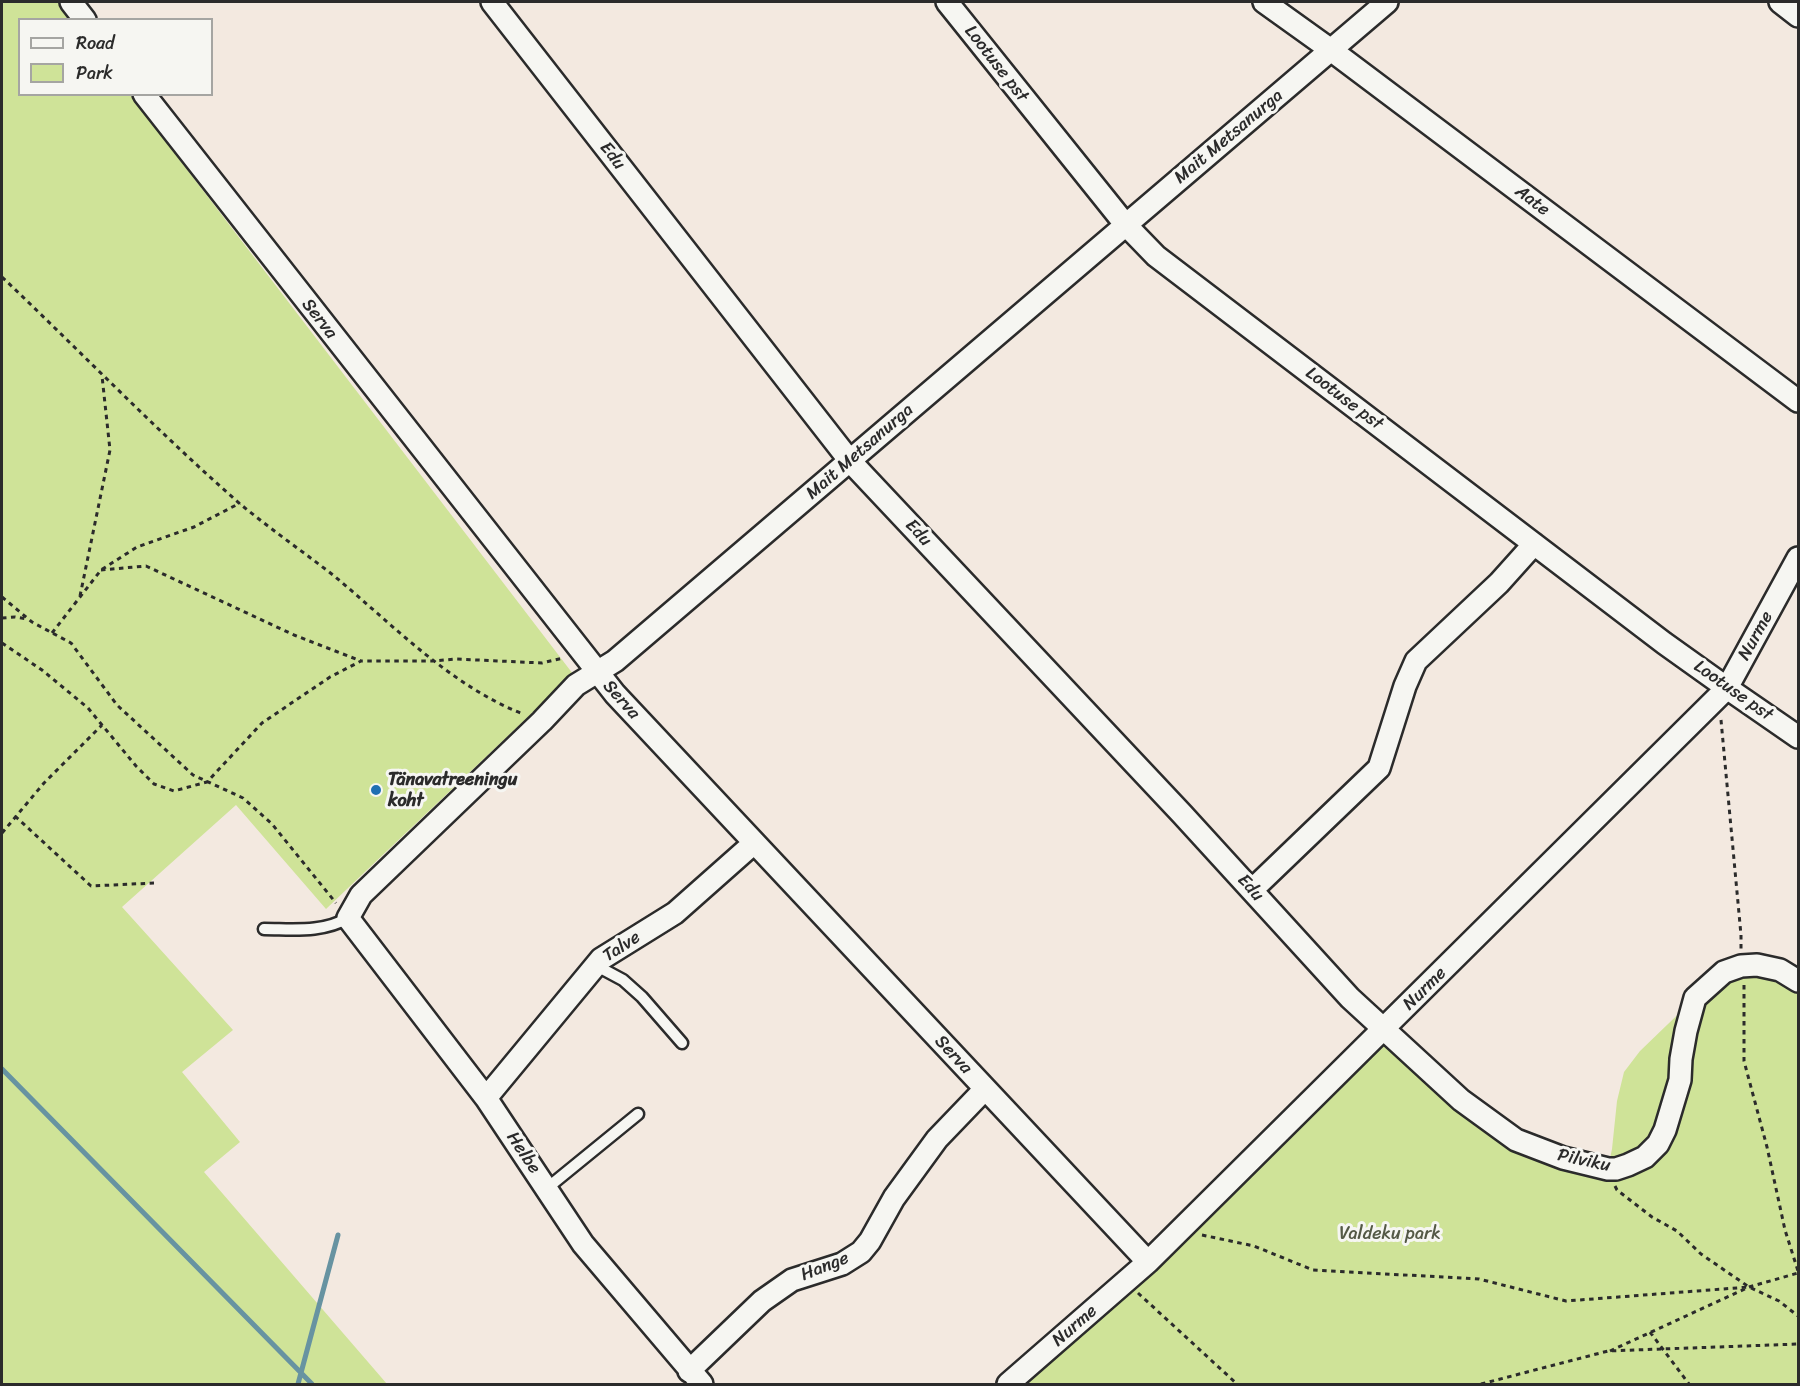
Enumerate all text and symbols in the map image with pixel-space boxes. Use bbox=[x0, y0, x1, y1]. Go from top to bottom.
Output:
legend bbox=[18, 18, 213, 96]
street label: Lootuse pst bbox=[959, 21, 1033, 107]
text: Road bbox=[76, 27, 115, 59]
text: Park bbox=[76, 57, 113, 89]
street label: Mait Metsanurga bbox=[1170, 85, 1288, 189]
street label: Edu bbox=[595, 138, 629, 174]
street label: Aate bbox=[1510, 181, 1554, 221]
street label: Serva bbox=[297, 294, 341, 344]
street label: Lootuse pst bbox=[1301, 363, 1387, 435]
street label: Mait Metsanurga bbox=[802, 399, 918, 505]
street label: Edu bbox=[900, 515, 936, 551]
street label: Nurme bbox=[1734, 608, 1778, 664]
street label: Lootuse pst bbox=[1689, 656, 1777, 726]
street label: Serva bbox=[598, 676, 644, 724]
place label: Tänavatreeningu koht bbox=[388, 769, 517, 812]
marker: Tänavatreeningu koht bbox=[369, 783, 383, 797]
street label: Edu bbox=[1232, 870, 1268, 906]
street label: Talve bbox=[599, 927, 645, 967]
street label: Nurme bbox=[1399, 963, 1451, 1015]
street label: Serva bbox=[930, 1031, 976, 1079]
street label: Helbe bbox=[501, 1128, 545, 1178]
street label: Pilviku bbox=[1556, 1145, 1612, 1177]
park label: Valdeku park bbox=[1339, 1223, 1441, 1245]
street label: Hange bbox=[798, 1248, 852, 1286]
street label: Nurme bbox=[1048, 1301, 1102, 1351]

